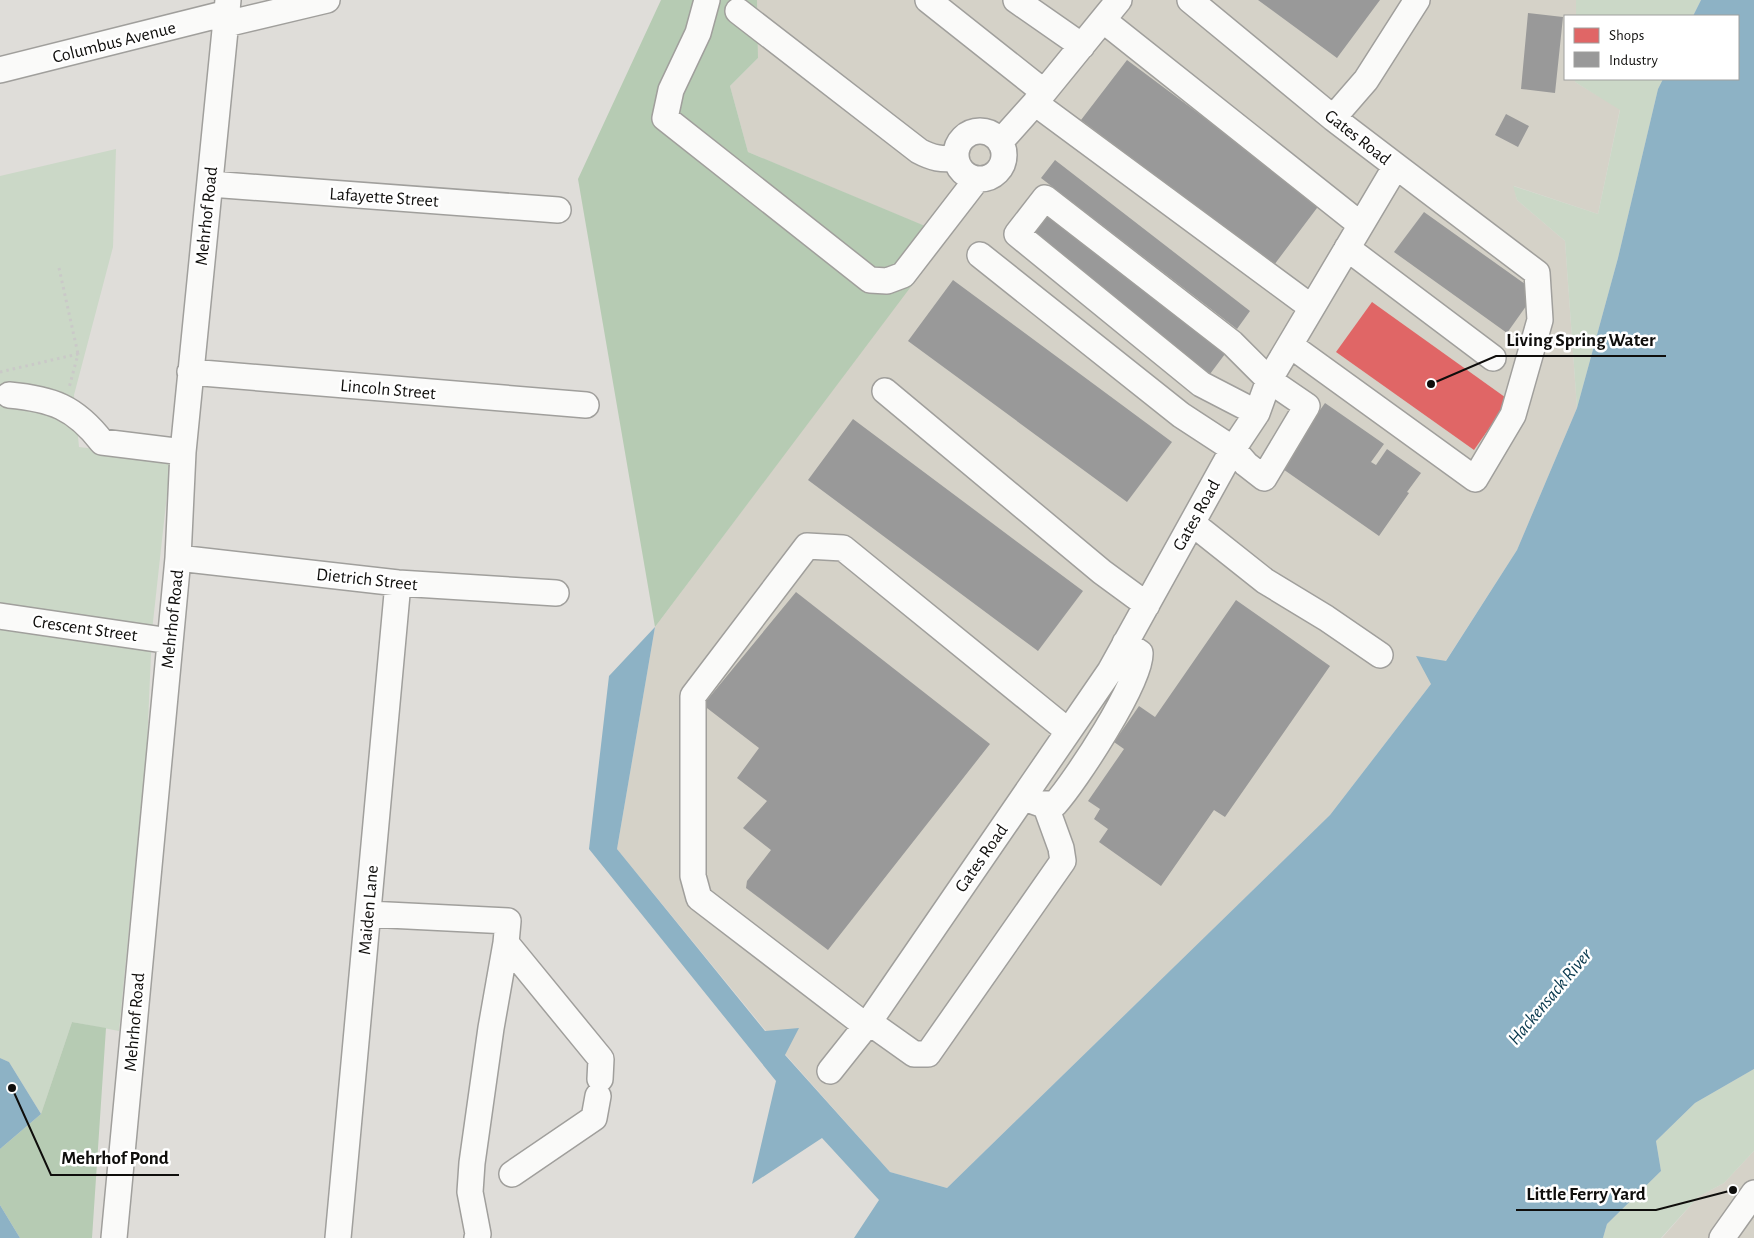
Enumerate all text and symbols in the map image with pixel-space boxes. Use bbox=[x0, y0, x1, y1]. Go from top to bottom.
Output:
legend bbox=[1564, 15, 1739, 80]
street label: Columbus Avenue bbox=[51, 19, 178, 67]
text: Shops bbox=[1609, 28, 1644, 43]
text: Industry bbox=[1609, 53, 1658, 68]
street label: Gates Road bbox=[1321, 107, 1394, 169]
street label: Mehrhof Road bbox=[193, 166, 221, 266]
street label: Lafayette Street bbox=[329, 185, 439, 211]
callout: Living Spring Water bbox=[1496, 322, 1666, 356]
text: Living Spring Water bbox=[1506, 331, 1656, 350]
street label: Lincoln Street bbox=[339, 377, 437, 403]
street label: Gates Road bbox=[1170, 477, 1224, 554]
street label: Dietrich Street bbox=[315, 566, 419, 594]
street label: Mehrhof Road bbox=[159, 569, 187, 669]
street label: Crescent Street bbox=[31, 613, 139, 645]
street label: Gates Road bbox=[952, 821, 1012, 896]
street label: Maiden Lane bbox=[356, 865, 382, 956]
water label: Hackensack River bbox=[1505, 945, 1596, 1049]
street label: Mehrhof Road bbox=[122, 972, 148, 1072]
callout: Mehrhof Pond bbox=[51, 1141, 179, 1175]
text: Mehrhof Pond bbox=[61, 1149, 169, 1168]
callout: Little Ferry Yard bbox=[1516, 1176, 1656, 1210]
text: Little Ferry Yard bbox=[1526, 1185, 1646, 1204]

